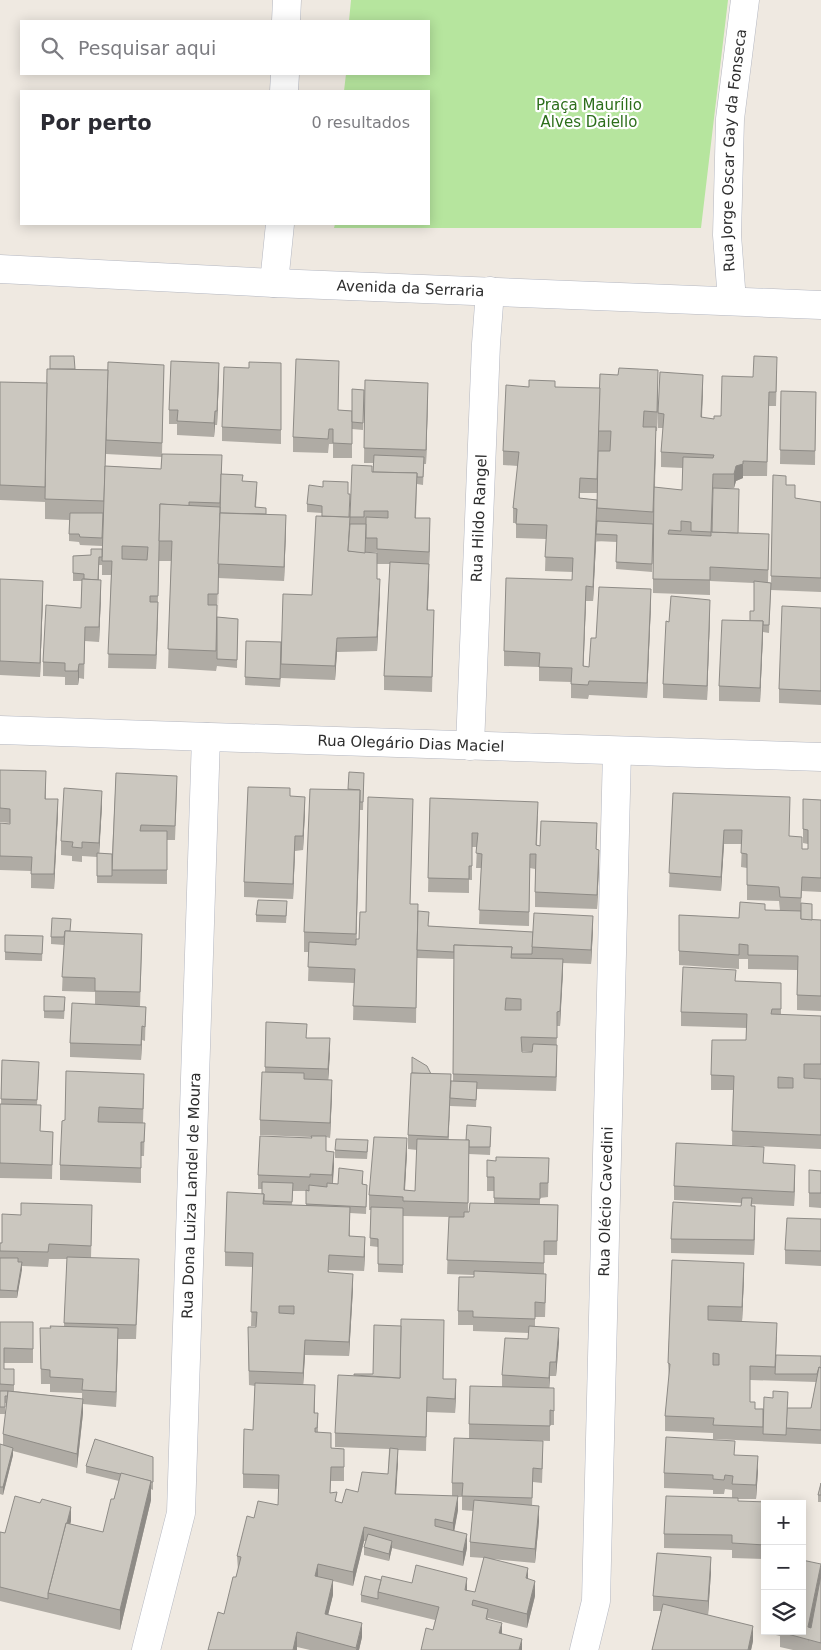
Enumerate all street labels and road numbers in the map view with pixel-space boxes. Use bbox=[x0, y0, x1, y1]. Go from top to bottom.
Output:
street label: Rua Jorge Oscar Gay da Fonseca bbox=[718, 28, 750, 273]
street label: Avenida da Serraria bbox=[336, 277, 485, 300]
street label: Rua Hildo Rangel bbox=[468, 454, 491, 583]
street label: Rua Olegário Dias Maciel bbox=[317, 731, 505, 756]
street label: Rua Dona Luiza Landel de Moura bbox=[178, 1072, 204, 1319]
street label: Rua Olécio Cavedini bbox=[595, 1126, 617, 1277]

